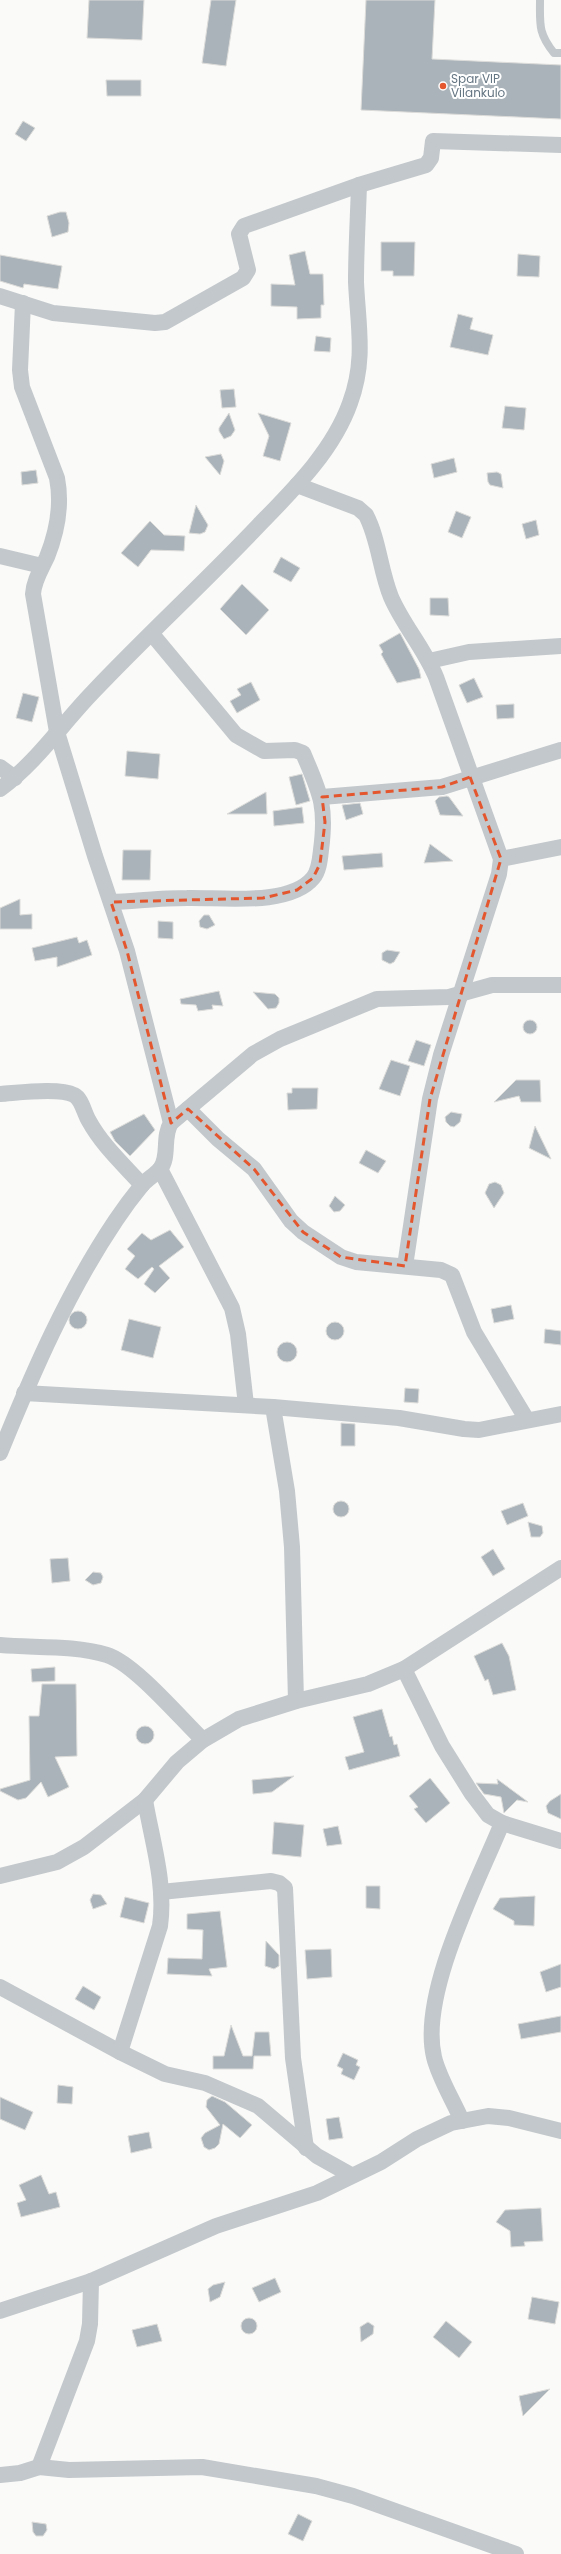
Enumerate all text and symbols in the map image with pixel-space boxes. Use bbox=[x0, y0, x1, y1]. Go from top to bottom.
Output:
place label: Spar VIP Vilankulo bbox=[451, 70, 506, 101]
marker: Spar VIP Vilankulo bbox=[438, 81, 448, 91]

